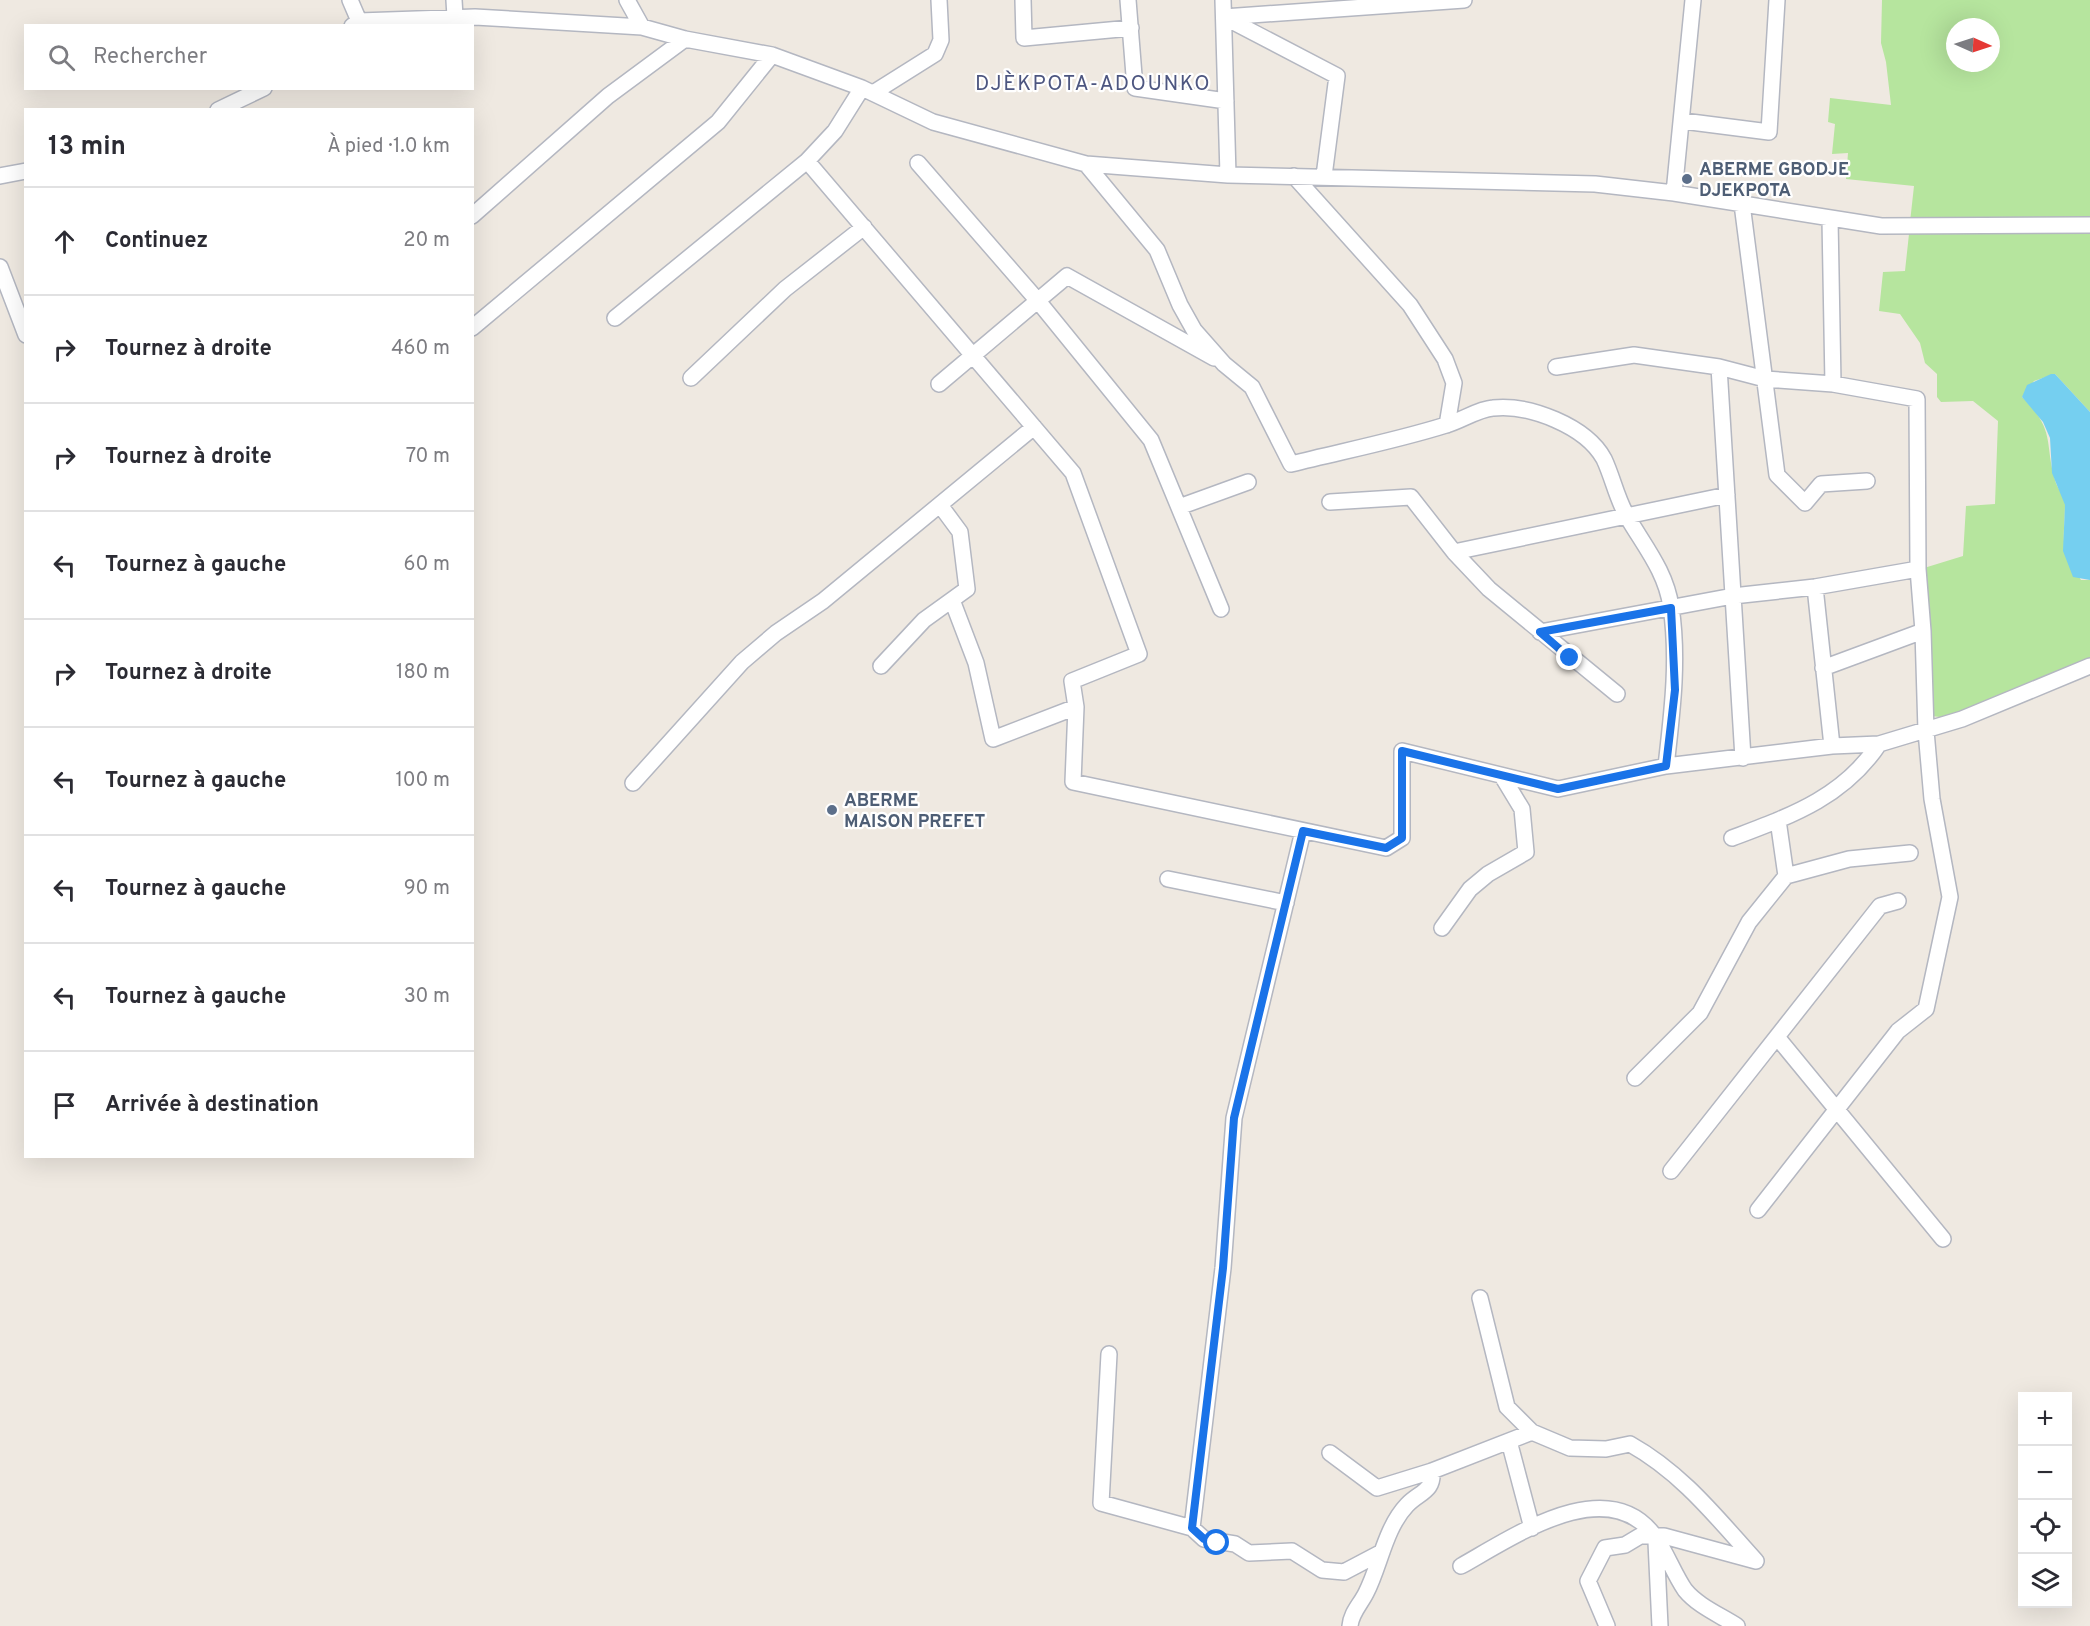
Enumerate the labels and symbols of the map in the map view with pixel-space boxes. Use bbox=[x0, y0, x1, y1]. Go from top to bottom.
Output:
north arrow bbox=[1946, 18, 2000, 72]
district label: DJÈKPOTA-ADOUNKO bbox=[975, 70, 1211, 98]
place label: ABERME GBODJE DJEKPOTA bbox=[1699, 159, 1849, 203]
marker: ABERME GBODJE DJEKPOTA bbox=[1680, 172, 1694, 186]
route end bbox=[1556, 644, 1582, 670]
place label: ABERME MAISON PREFET bbox=[844, 790, 986, 834]
marker: ABERME MAISON PREFET bbox=[825, 803, 839, 817]
route start bbox=[1203, 1529, 1229, 1555]

